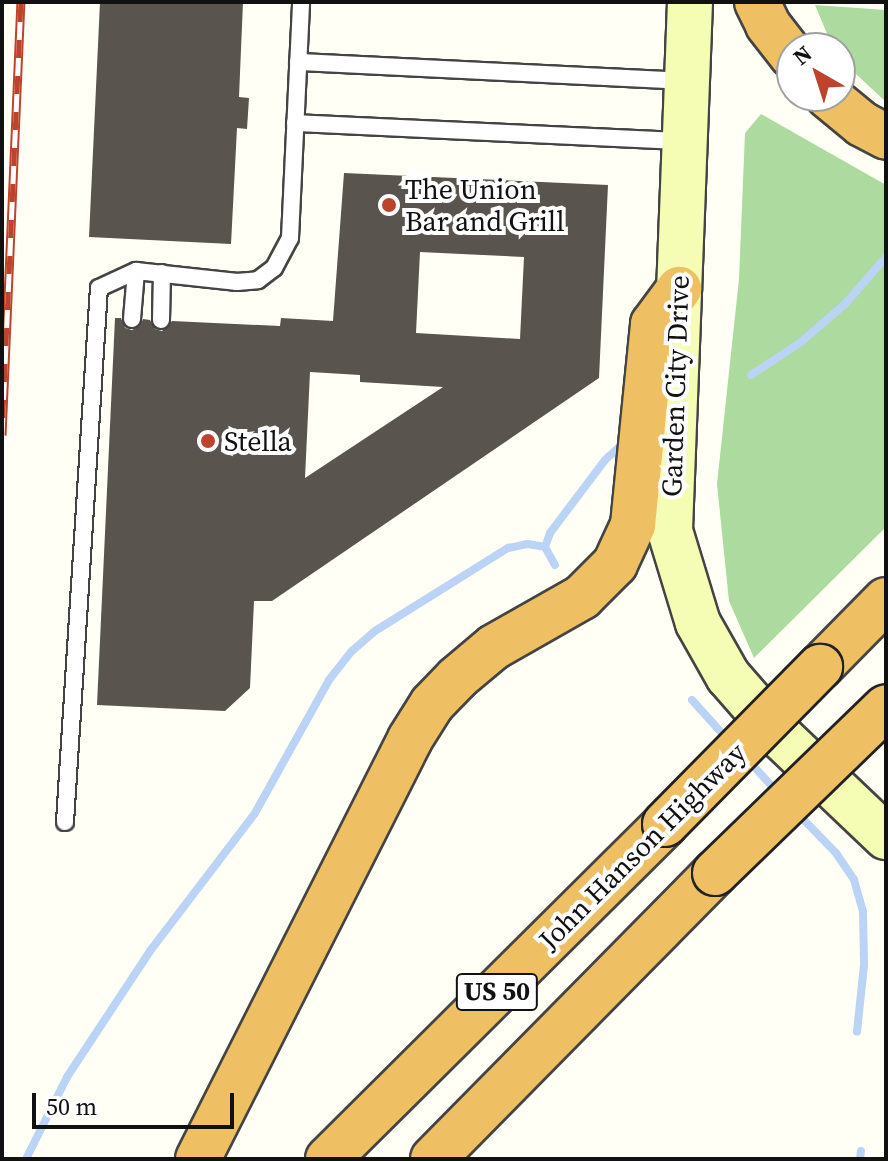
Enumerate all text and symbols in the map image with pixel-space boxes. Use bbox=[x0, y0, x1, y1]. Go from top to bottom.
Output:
north arrow bbox=[776, 32, 856, 112]
text: N bbox=[786, 38, 818, 72]
place label: The Union Bar and Grill bbox=[405, 172, 565, 238]
marker: The Union Bar and Grill bbox=[380, 196, 398, 214]
street label: Garden City Drive bbox=[654, 275, 696, 497]
place label: Stella bbox=[224, 424, 292, 458]
marker: Stella bbox=[199, 432, 217, 450]
street label: John Hanson Highway bbox=[532, 736, 752, 956]
road number: US 50 bbox=[455, 970, 539, 1014]
scale bar bbox=[36, 1077, 238, 1127]
text: 50 m bbox=[46, 1090, 97, 1123]

